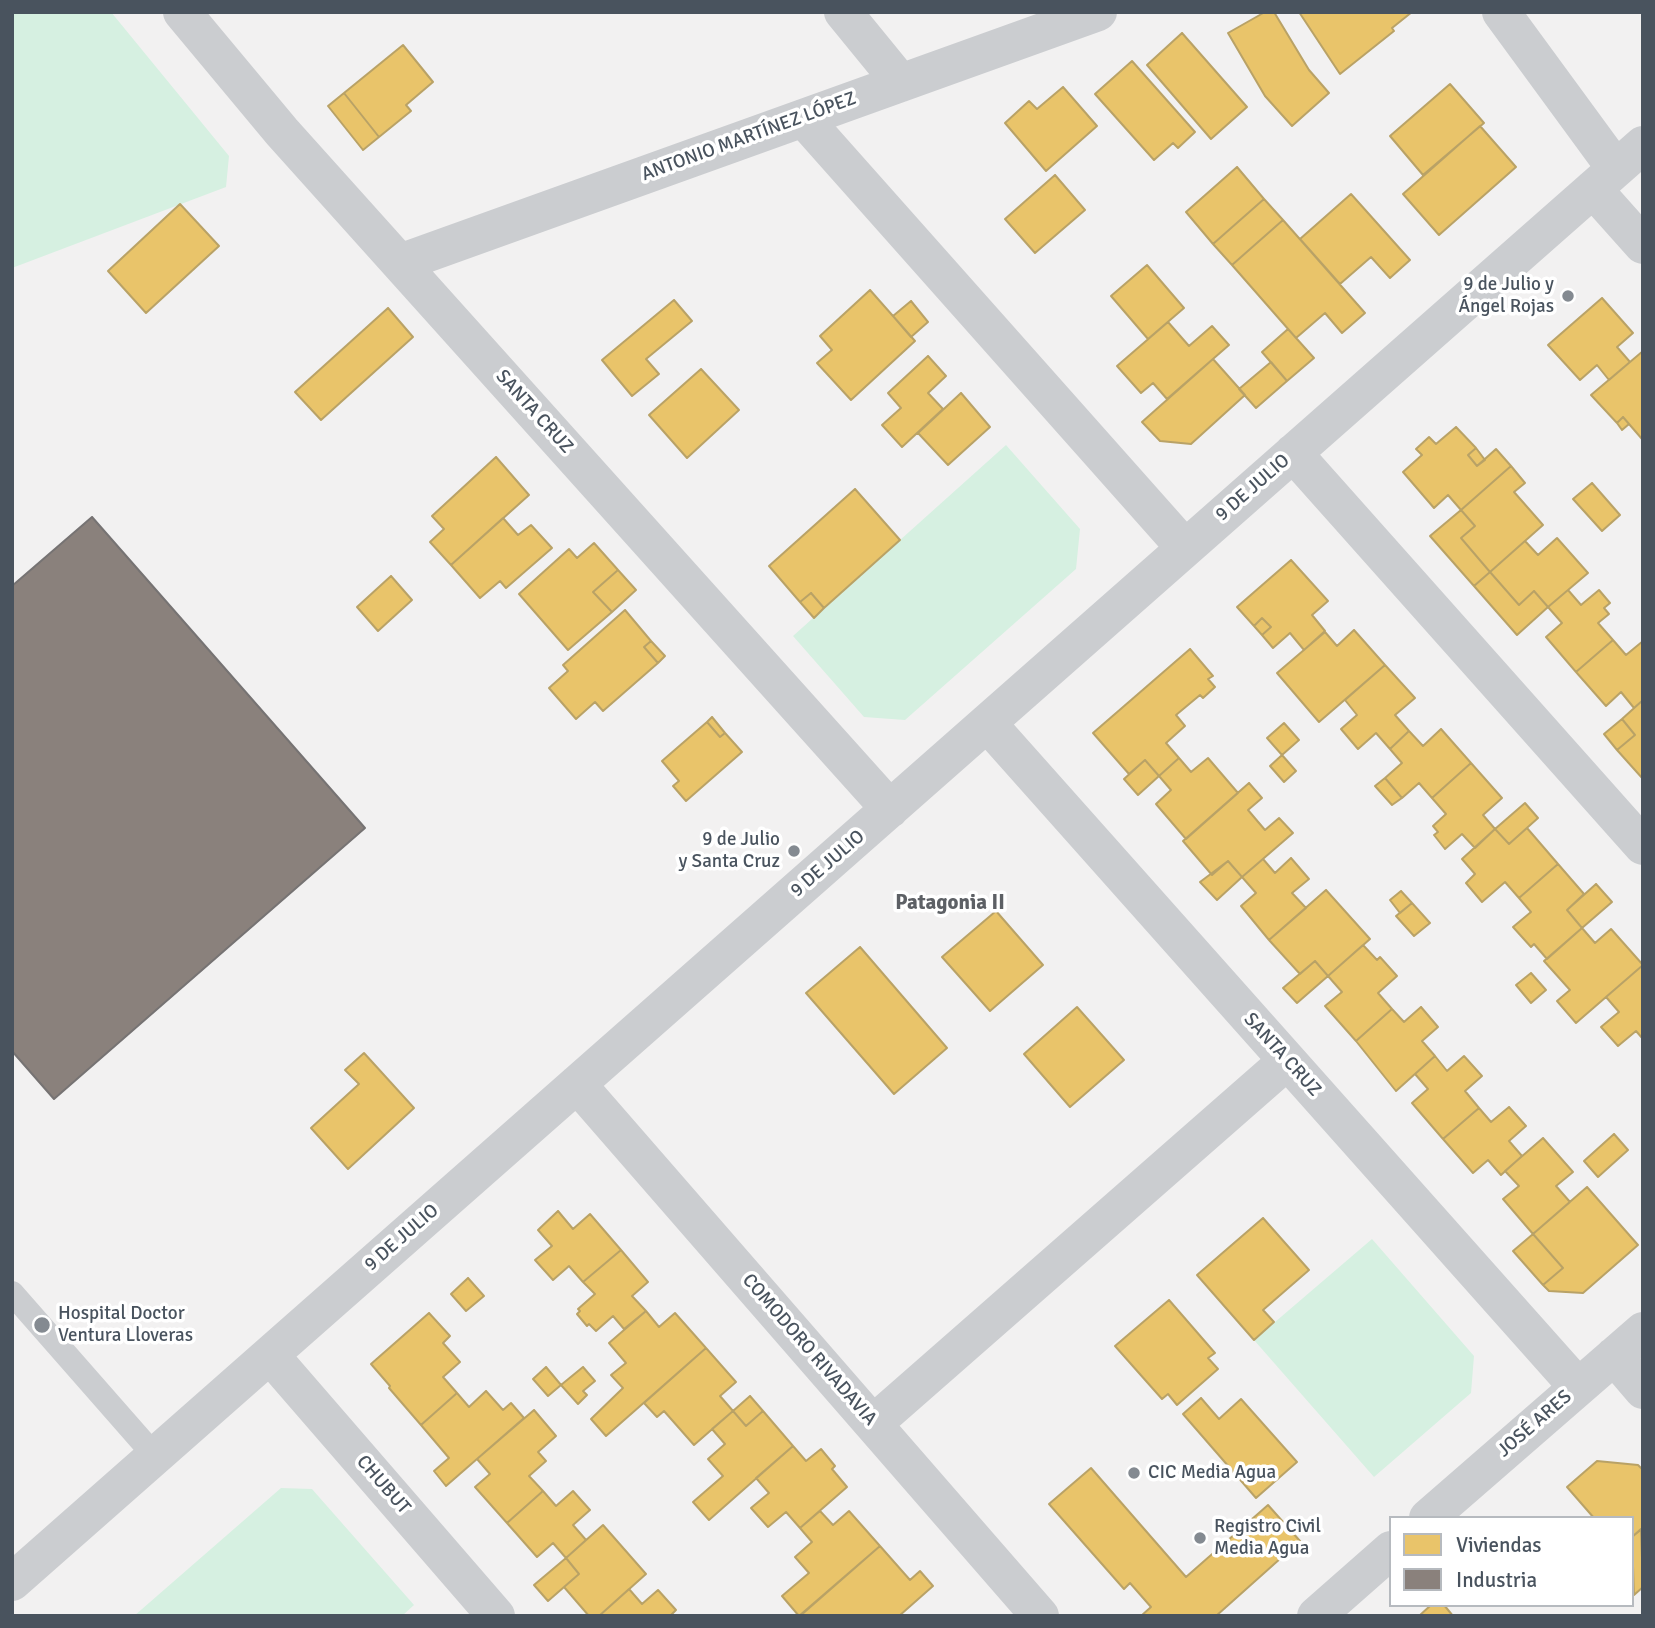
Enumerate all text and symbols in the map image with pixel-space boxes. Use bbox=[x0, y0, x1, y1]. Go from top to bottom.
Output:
street label: ANTONIO MARTÍNEZ LÓPEZ bbox=[639, 88, 859, 186]
place label: 9 de Julio y Ángel Rojas bbox=[1458, 274, 1554, 318]
marker: 9 de Julio y Ángel Rojas bbox=[1560, 288, 1576, 304]
street label: SANTA CRUZ bbox=[490, 365, 578, 459]
street label: 9 DE JULIO bbox=[1211, 450, 1295, 526]
street label: 9 DE JULIO bbox=[786, 826, 870, 902]
place label: 9 de Julio y Santa Cruz bbox=[679, 829, 780, 873]
marker: 9 de Julio y Santa Cruz bbox=[786, 843, 802, 859]
district label: Patagonia II bbox=[895, 890, 1005, 916]
street label: SANTA CRUZ bbox=[1238, 1008, 1326, 1102]
street label: 9 DE JULIO bbox=[360, 1200, 444, 1276]
street label: COMODORO RIVADAVIA bbox=[737, 1269, 881, 1431]
place label: Hospital Doctor Ventura Lloveras bbox=[58, 1303, 193, 1347]
marker: Hospital Doctor Ventura Lloveras bbox=[32, 1315, 52, 1335]
street label: JOSÉ ARES bbox=[1493, 1386, 1577, 1462]
street label: CHUBUT bbox=[351, 1451, 415, 1519]
place label: CIC Media Agua bbox=[1148, 1462, 1276, 1484]
marker: CIC Media Agua bbox=[1126, 1465, 1142, 1481]
place label: Registro Civil Media Agua bbox=[1214, 1516, 1321, 1560]
legend bbox=[1389, 1516, 1634, 1607]
marker: Registro Civil Media Agua bbox=[1192, 1530, 1208, 1546]
text: Viviendas bbox=[1456, 1532, 1541, 1558]
text: Industria bbox=[1456, 1567, 1537, 1593]

